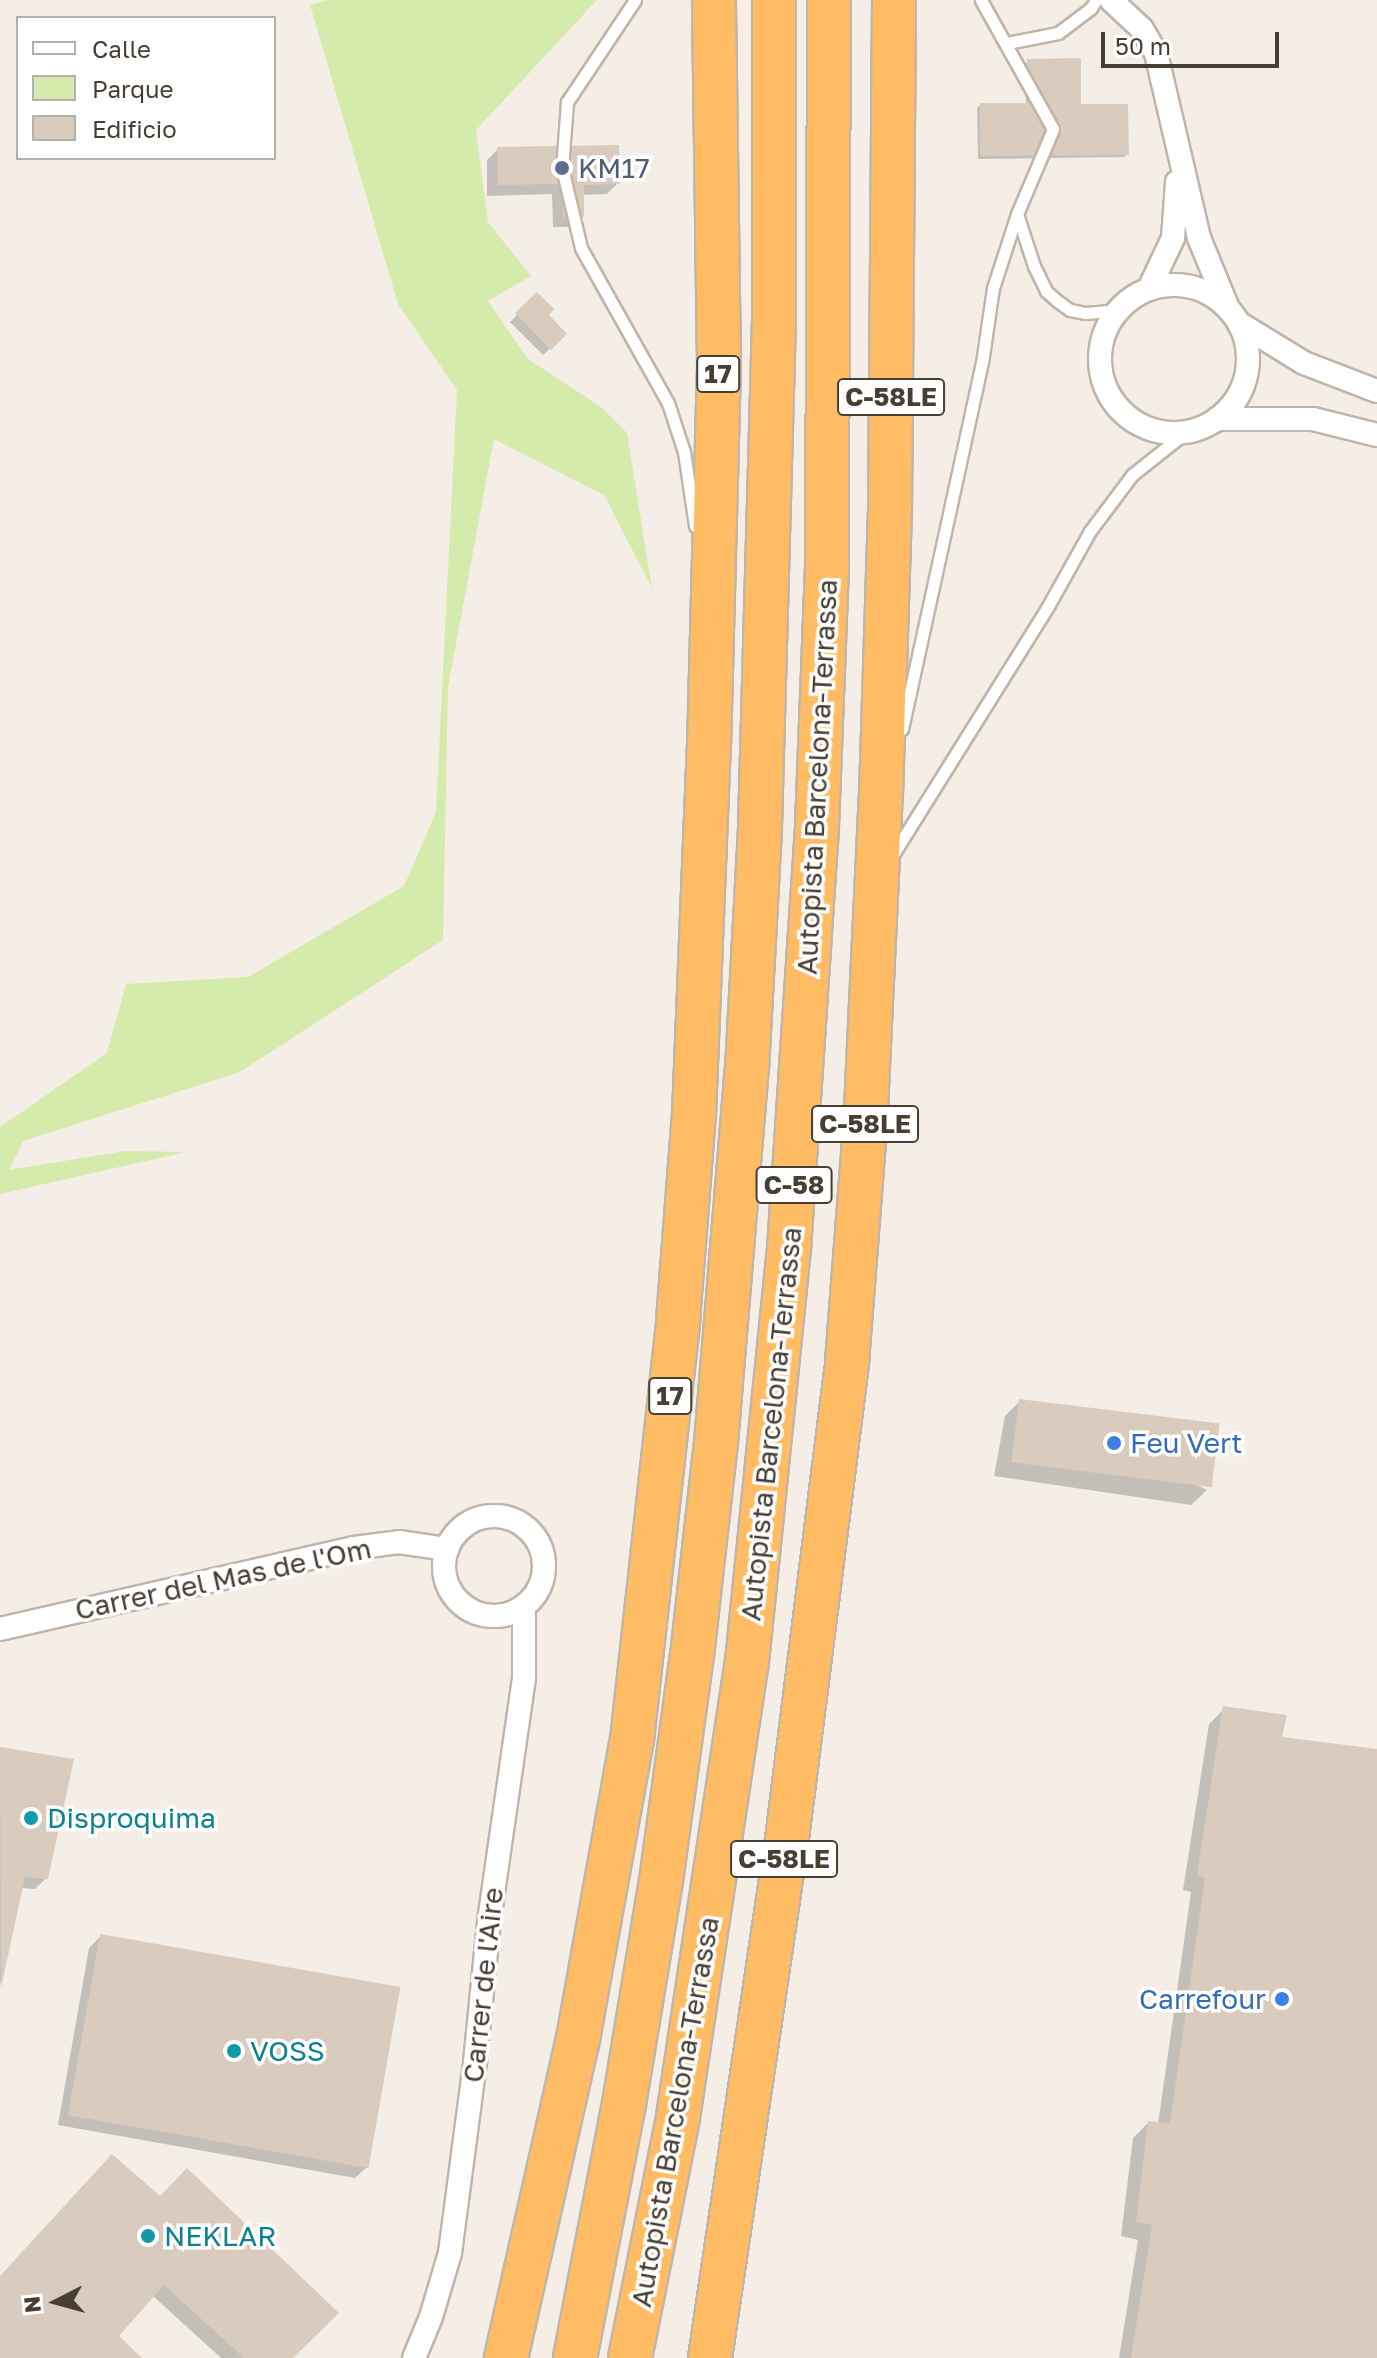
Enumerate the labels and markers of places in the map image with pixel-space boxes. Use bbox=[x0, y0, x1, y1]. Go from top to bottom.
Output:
place label: KM17 bbox=[578, 151, 650, 185]
marker: KM17 bbox=[553, 159, 571, 177]
place label: Feu Vert bbox=[1130, 1426, 1243, 1460]
marker: Feu Vert bbox=[1105, 1434, 1123, 1452]
place label: Disproquima bbox=[47, 1801, 216, 1835]
marker: Disproquima bbox=[22, 1809, 40, 1827]
place label: Carrefour bbox=[1139, 1982, 1266, 2016]
marker: Carrefour bbox=[1273, 1990, 1291, 2008]
place label: VOSS bbox=[250, 2034, 325, 2068]
marker: VOSS bbox=[225, 2042, 243, 2060]
place label: NEKLAR bbox=[164, 2219, 276, 2253]
marker: NEKLAR bbox=[139, 2227, 157, 2245]

